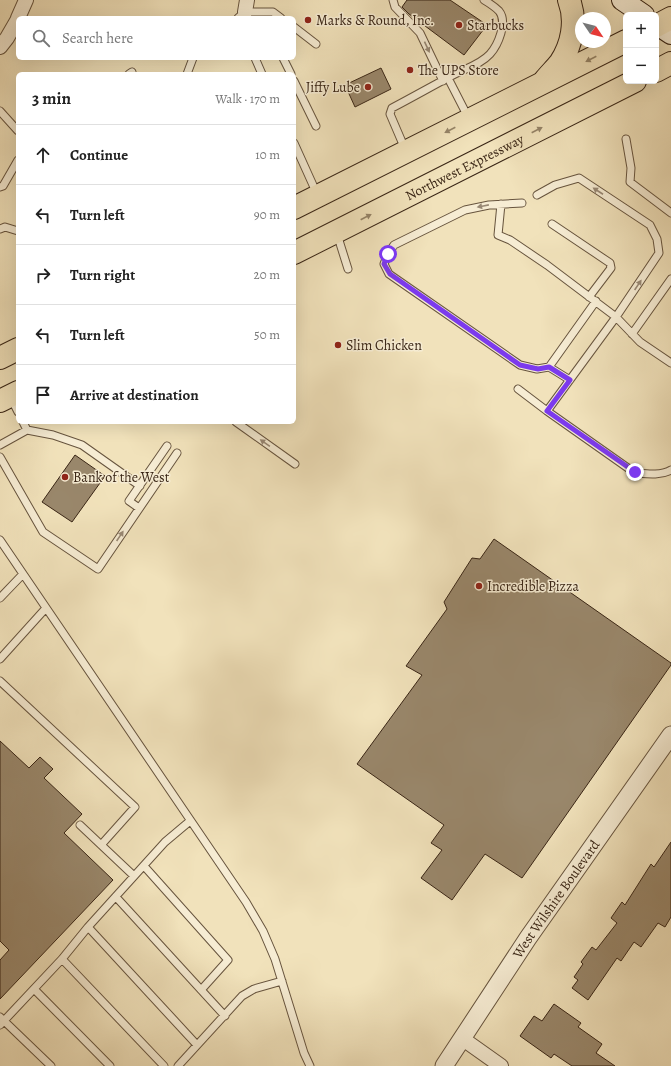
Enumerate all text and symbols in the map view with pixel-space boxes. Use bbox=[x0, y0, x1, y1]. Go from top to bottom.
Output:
place label: Marks & Round, Inc. bbox=[316, 11, 434, 30]
north arrow bbox=[575, 12, 611, 48]
map controls bbox=[623, 12, 659, 84]
button: + bbox=[623, 12, 659, 48]
marker: Marks & Round, Inc. bbox=[303, 15, 313, 25]
search box bbox=[16, 16, 296, 60]
place label: Starbucks bbox=[467, 16, 524, 35]
marker: Starbucks bbox=[454, 20, 464, 30]
icon: search bbox=[30, 27, 52, 49]
text: Search here bbox=[62, 28, 133, 48]
one-way arrow bbox=[424, 42, 430, 53]
button: − bbox=[623, 48, 659, 84]
one-way arrow bbox=[585, 56, 597, 62]
place label: The UPS Store bbox=[418, 61, 499, 80]
marker: The UPS Store bbox=[405, 65, 415, 75]
place label: Jiffy Lube bbox=[306, 78, 360, 97]
marker: Jiffy Lube bbox=[363, 82, 373, 92]
text: 3 min bbox=[32, 87, 71, 110]
text: Walk · 170 m bbox=[215, 90, 280, 107]
one-way arrow bbox=[444, 127, 456, 133]
one-way arrow bbox=[532, 127, 543, 133]
street label: Northwest Expressway bbox=[402, 129, 528, 205]
icon: ahead bbox=[32, 144, 54, 166]
text: Continue bbox=[70, 145, 128, 165]
text: 10 m bbox=[255, 146, 280, 163]
one-way arrow bbox=[593, 187, 603, 195]
one-way arrow bbox=[477, 203, 489, 209]
icon: left bbox=[32, 204, 54, 226]
text: Turn left bbox=[70, 205, 125, 225]
text: 90 m bbox=[254, 206, 280, 223]
one-way arrow bbox=[360, 213, 372, 220]
route start bbox=[379, 245, 397, 263]
icon: right bbox=[32, 264, 54, 286]
text: Turn right bbox=[70, 265, 135, 285]
text: 20 m bbox=[254, 266, 280, 283]
one-way arrow bbox=[634, 279, 642, 290]
icon: left bbox=[32, 324, 54, 346]
text: Turn left bbox=[70, 325, 125, 345]
text: 50 m bbox=[254, 326, 280, 343]
place label: Slim Chicken bbox=[346, 336, 422, 355]
marker: Slim Chicken bbox=[333, 340, 343, 350]
icon: arrive bbox=[32, 384, 54, 406]
text: Arrive at destination bbox=[70, 385, 199, 405]
one-way arrow bbox=[260, 439, 271, 447]
route end bbox=[626, 463, 644, 481]
place label: Bank of the West bbox=[73, 468, 170, 487]
marker: Bank of the West bbox=[60, 472, 70, 482]
one-way arrow bbox=[116, 531, 124, 542]
place label: Incredible Pizza bbox=[487, 577, 579, 596]
marker: Incredible Pizza bbox=[474, 581, 484, 591]
street label: West Wilshire Boulevard bbox=[508, 836, 604, 963]

